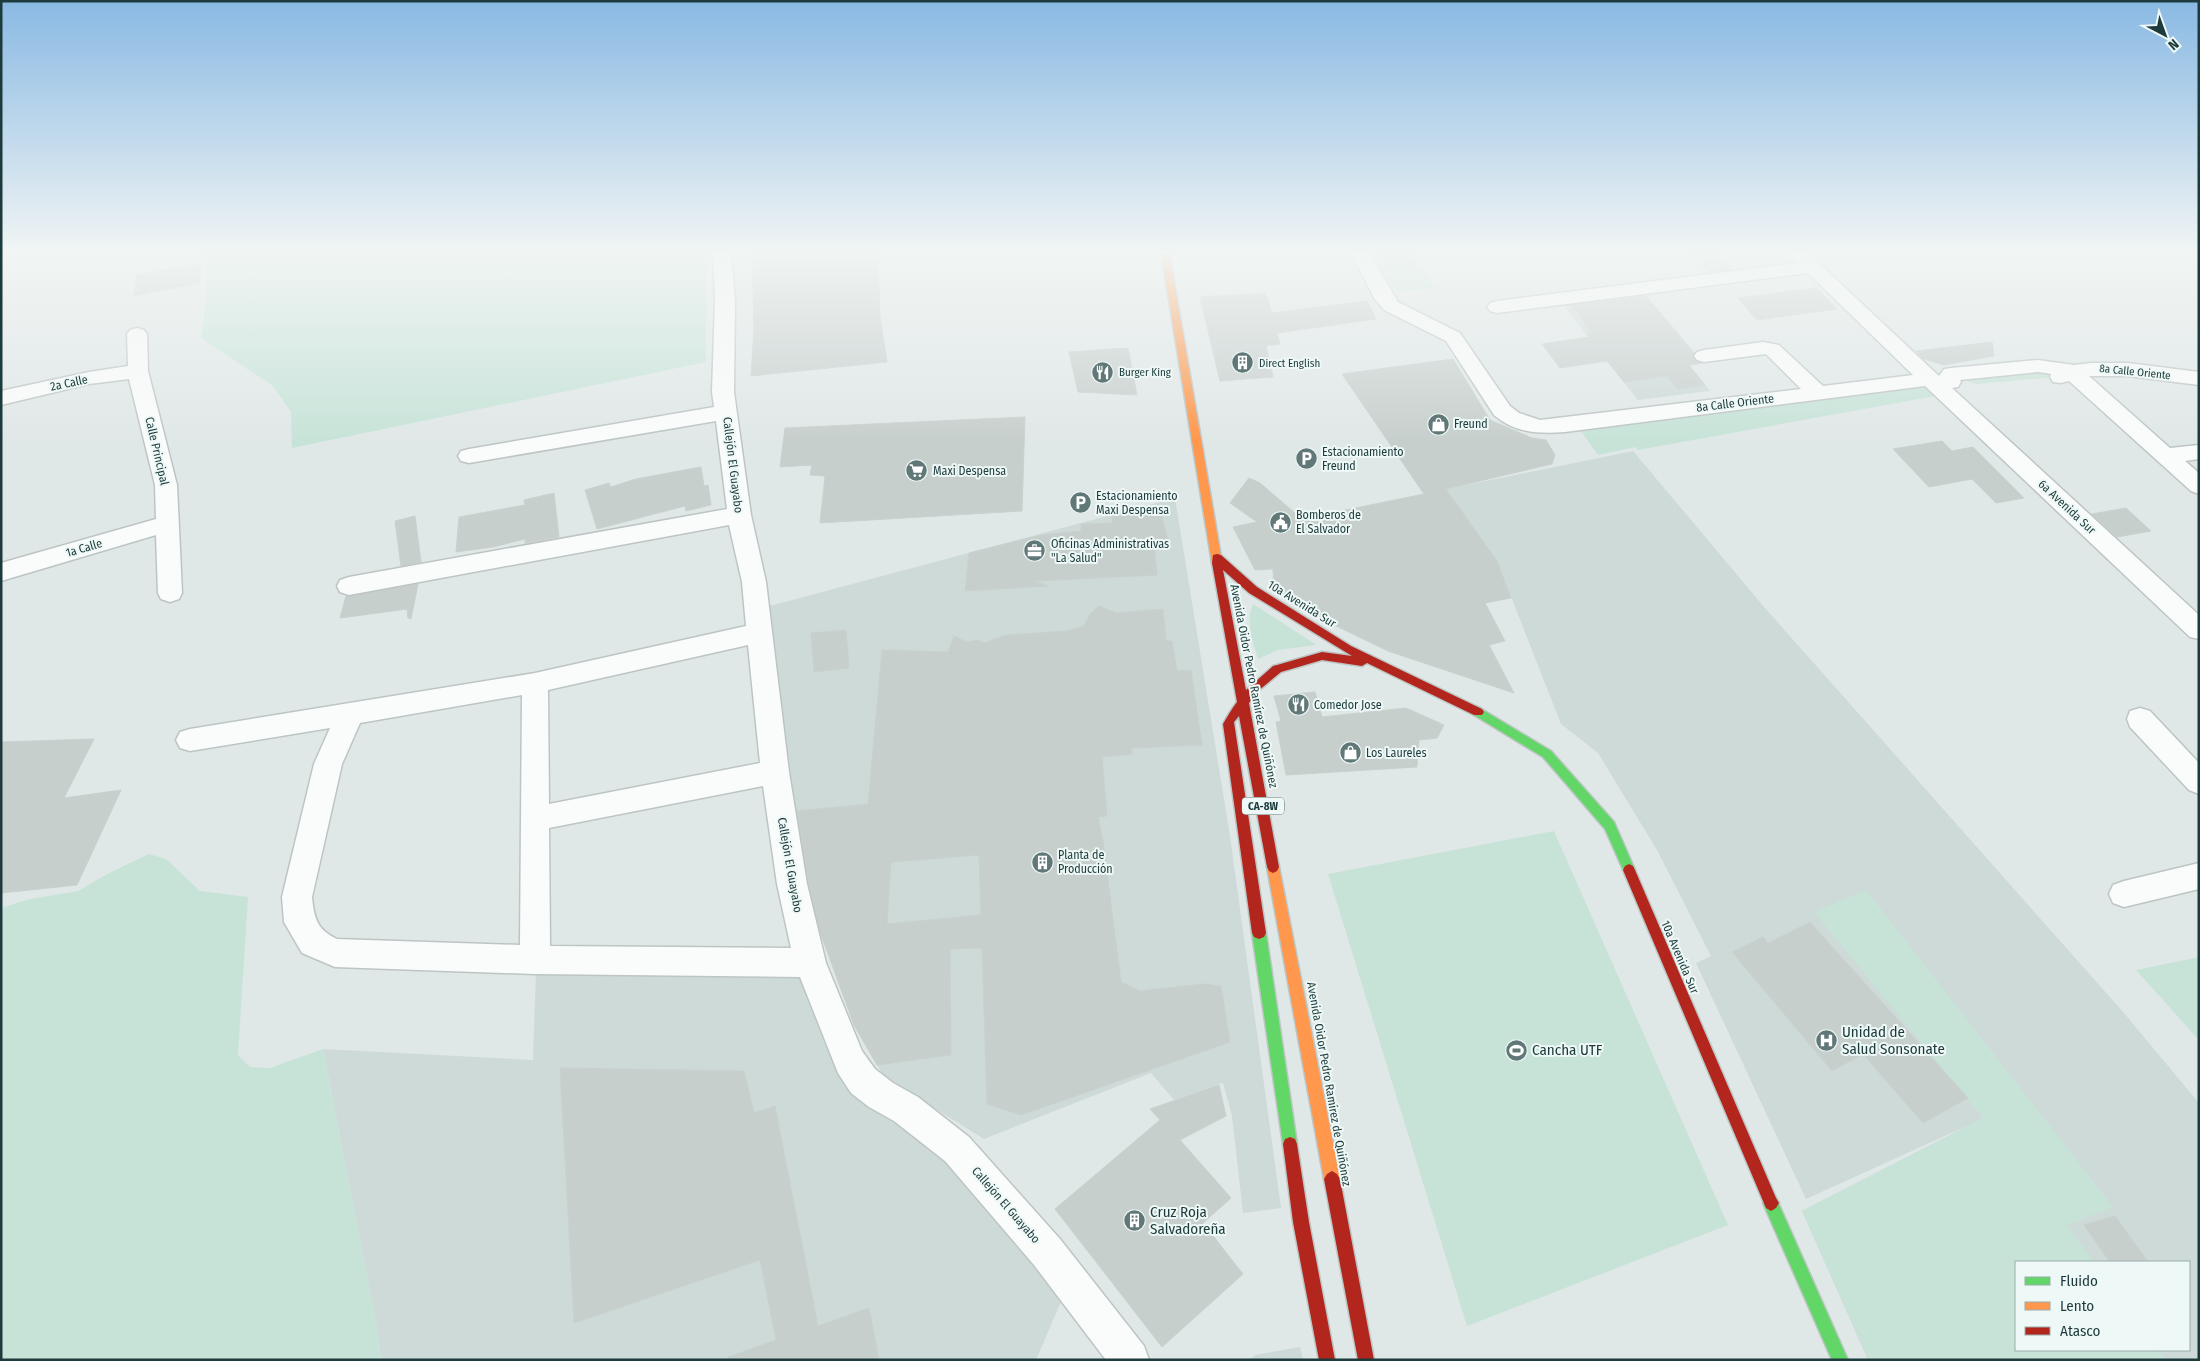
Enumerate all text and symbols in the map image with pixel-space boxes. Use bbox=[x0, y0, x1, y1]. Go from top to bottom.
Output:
north arrow bbox=[2140, 10, 2190, 60]
text: N bbox=[2164, 35, 2182, 54]
building icon: Direct English bbox=[1231, 351, 1255, 375]
place label: Direct English bbox=[1259, 357, 1320, 370]
restaurant icon: Burger King bbox=[1091, 360, 1115, 384]
street label: 8a Calle Oriente bbox=[2099, 362, 2171, 382]
place label: Burger King bbox=[1119, 366, 1172, 379]
street label: 2a Calle bbox=[49, 372, 89, 394]
street label: 8a Calle Oriente bbox=[1695, 391, 1775, 415]
shop icon: Freund bbox=[1426, 412, 1450, 436]
street label: Calle Principal bbox=[142, 415, 172, 487]
street label: Callejón El Guayabo bbox=[720, 416, 746, 514]
place label: Freund bbox=[1454, 417, 1488, 431]
place label: Estacionamiento Freund bbox=[1322, 445, 1404, 473]
parking icon: Estacionamiento Freund bbox=[1294, 447, 1318, 471]
supermarket icon: Maxi Despensa bbox=[905, 459, 929, 483]
place label: Maxi Despensa bbox=[933, 464, 1006, 478]
street label: 6a Avenida Sur bbox=[2035, 477, 2099, 538]
place label: Estacionamiento Maxi Despensa bbox=[1096, 489, 1178, 517]
parking icon: Estacionamiento Maxi Despensa bbox=[1068, 491, 1092, 515]
place label: Bomberos de El Salvador bbox=[1296, 508, 1361, 536]
public building icon: Bomberos de El Salvador bbox=[1268, 510, 1292, 534]
street label: 1a Calle bbox=[64, 536, 104, 560]
place label: Oficinas Administrativas "La Salud" bbox=[1051, 537, 1169, 565]
office icon: Oficinas Administrativas "La Salud" bbox=[1023, 539, 1047, 563]
street label: 10a Avenida Sur bbox=[1265, 577, 1339, 631]
street label: Avenida Oidor Pedro Ramírez de Quiñónez bbox=[1227, 583, 1281, 789]
restaurant icon: Comedor Jose bbox=[1286, 693, 1310, 717]
place label: Comedor Jose bbox=[1314, 698, 1382, 712]
shop icon: Los Laureles bbox=[1338, 741, 1362, 765]
place label: Los Laureles bbox=[1366, 746, 1427, 760]
road number: CA-8W bbox=[1242, 798, 1284, 814]
street label: Callejón El Guayabo bbox=[775, 816, 805, 914]
place label: Planta de Producción bbox=[1058, 848, 1113, 876]
building icon: Planta de Producción bbox=[1030, 850, 1054, 874]
street label: 10a Avenida Sur bbox=[1658, 918, 1702, 996]
street label: Avenida Oidor Pedro Ramírez de Quiñónez bbox=[1304, 981, 1354, 1187]
place label: Unidad de Salud Sonsonate bbox=[1842, 1023, 1945, 1058]
hospital icon: Unidad de Salud Sonsonate bbox=[1814, 1029, 1838, 1053]
sports icon: Cancha UTF bbox=[1504, 1038, 1528, 1062]
place label: Cancha UTF bbox=[1532, 1041, 1603, 1059]
street label: Callejón El Guayabo bbox=[969, 1164, 1043, 1246]
place label: Cruz Roja Salvadoreña bbox=[1150, 1203, 1226, 1238]
building icon: Cruz Roja Salvadoreña bbox=[1122, 1209, 1146, 1233]
legend bbox=[2015, 1261, 2190, 1351]
text: Fluido bbox=[2060, 1272, 2098, 1290]
text: Lento bbox=[2060, 1297, 2094, 1315]
text: Atasco bbox=[2060, 1322, 2100, 1340]

